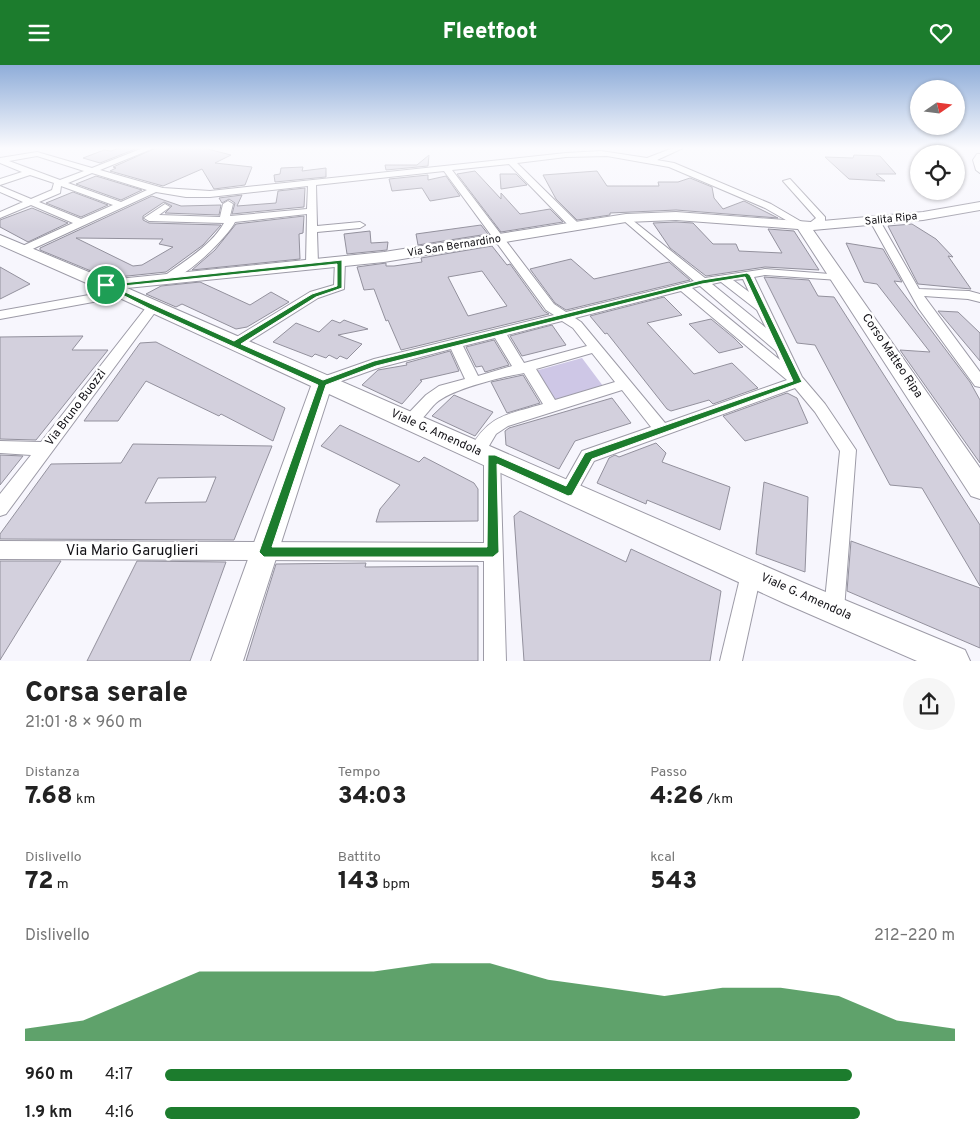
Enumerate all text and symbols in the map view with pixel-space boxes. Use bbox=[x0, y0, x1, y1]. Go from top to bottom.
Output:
icon: menu bbox=[25, 19, 53, 47]
text: Fleetfoot bbox=[443, 19, 537, 46]
icon: heart bbox=[927, 19, 955, 47]
north arrow bbox=[910, 80, 965, 135]
map controls bbox=[910, 80, 965, 200]
button: locate bbox=[910, 145, 965, 200]
street label: Salita Ripa bbox=[864, 209, 918, 229]
street label: Via San Bernardino bbox=[406, 232, 502, 260]
pin bbox=[85, 264, 127, 306]
icon: arrive bbox=[92, 271, 120, 299]
street label: Corso Matteo Ripa bbox=[858, 311, 926, 401]
street label: Via Bruno Buozzi bbox=[42, 366, 110, 450]
street label: Viale G. Amendola bbox=[388, 406, 484, 460]
street label: Via Mario Garuglieri bbox=[66, 542, 198, 561]
street label: Viale G. Amendola bbox=[758, 570, 854, 624]
text: Corsa serale bbox=[25, 676, 188, 712]
button: share bbox=[903, 678, 955, 730]
text: 21:01 · 8 × 960 m bbox=[25, 713, 142, 733]
text: Distanza bbox=[25, 764, 80, 781]
text: Tempo bbox=[338, 764, 380, 781]
text: Passo bbox=[650, 764, 687, 781]
text: 7.68 bbox=[25, 781, 73, 813]
text: 34:03 bbox=[338, 781, 407, 813]
text: 4:26 bbox=[650, 781, 704, 813]
text: km bbox=[73, 791, 95, 808]
text: /km bbox=[704, 791, 733, 808]
text: Dislivello bbox=[25, 849, 82, 866]
text: Battito bbox=[338, 849, 381, 866]
text: kcal bbox=[650, 849, 675, 866]
text: 72 bbox=[25, 866, 53, 898]
text: 143 bbox=[338, 866, 379, 898]
text: 543 bbox=[650, 866, 697, 898]
text: m bbox=[53, 876, 69, 893]
text: bpm bbox=[379, 876, 410, 893]
text: Dislivello bbox=[25, 926, 90, 946]
text: 212–220 m bbox=[874, 926, 955, 946]
text: 960 m bbox=[25, 1065, 73, 1085]
text: 4:17 bbox=[105, 1065, 133, 1085]
text: 1.9 km bbox=[25, 1103, 72, 1123]
text: 4:16 bbox=[105, 1103, 134, 1123]

